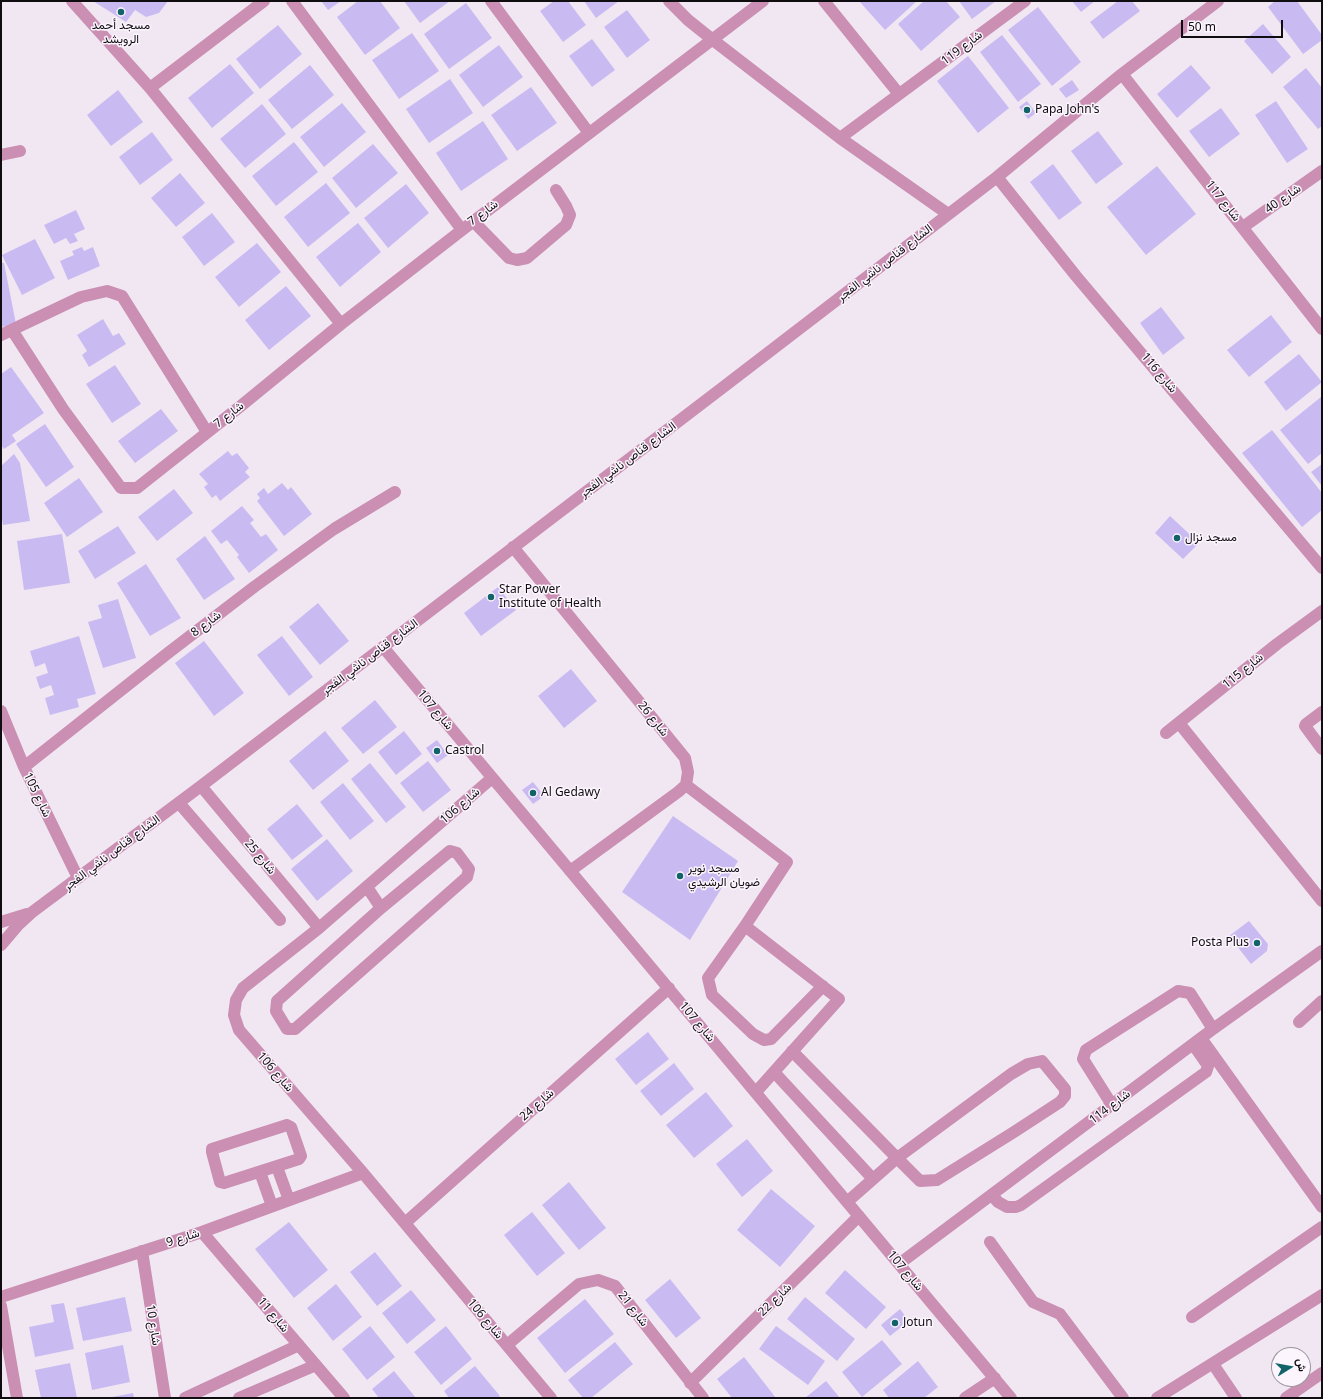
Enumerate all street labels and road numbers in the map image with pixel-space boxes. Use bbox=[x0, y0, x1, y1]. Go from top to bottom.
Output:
street label: شارع 119 bbox=[939, 28, 985, 68]
street label: شارع 117 bbox=[1203, 178, 1243, 224]
street label: شارع 40 bbox=[1262, 181, 1304, 217]
street label: شارع 7 bbox=[465, 197, 501, 229]
street label: الشارع قناص ناشي الفجر bbox=[835, 221, 935, 305]
street label: شارع 116 bbox=[1138, 350, 1180, 396]
street label: شارع 7 bbox=[211, 399, 247, 431]
street label: الشارع قناص ناشي الفجر bbox=[577, 419, 679, 501]
street label: شارع 8 bbox=[188, 608, 224, 640]
street label: الشارع قناص ناشي الفجر bbox=[319, 616, 421, 698]
street label: شارع 115 bbox=[1220, 650, 1266, 692]
street label: شارع 107 bbox=[414, 687, 456, 733]
street label: شارع 26 bbox=[635, 699, 671, 739]
street label: شارع 105 bbox=[20, 770, 54, 820]
street label: شارع 106 bbox=[437, 785, 483, 827]
street label: الشارع قناص ناشي الفجر bbox=[61, 812, 163, 894]
street label: شارع 25 bbox=[241, 837, 279, 877]
street label: شارع 107 bbox=[676, 999, 718, 1045]
street label: شارع 106 bbox=[254, 1049, 296, 1095]
street label: شارع 24 bbox=[517, 1086, 557, 1124]
street label: شارع 114 bbox=[1087, 1087, 1133, 1127]
street label: شارع 9 bbox=[165, 1226, 201, 1250]
street label: شارع 107 bbox=[884, 1248, 926, 1294]
street label: شارع 22 bbox=[755, 1281, 795, 1319]
street label: شارع 21 bbox=[615, 1288, 651, 1330]
street label: شارع 11 bbox=[254, 1295, 292, 1335]
street label: شارع 106 bbox=[464, 1296, 506, 1342]
street label: شارع 10 bbox=[143, 1304, 163, 1346]

